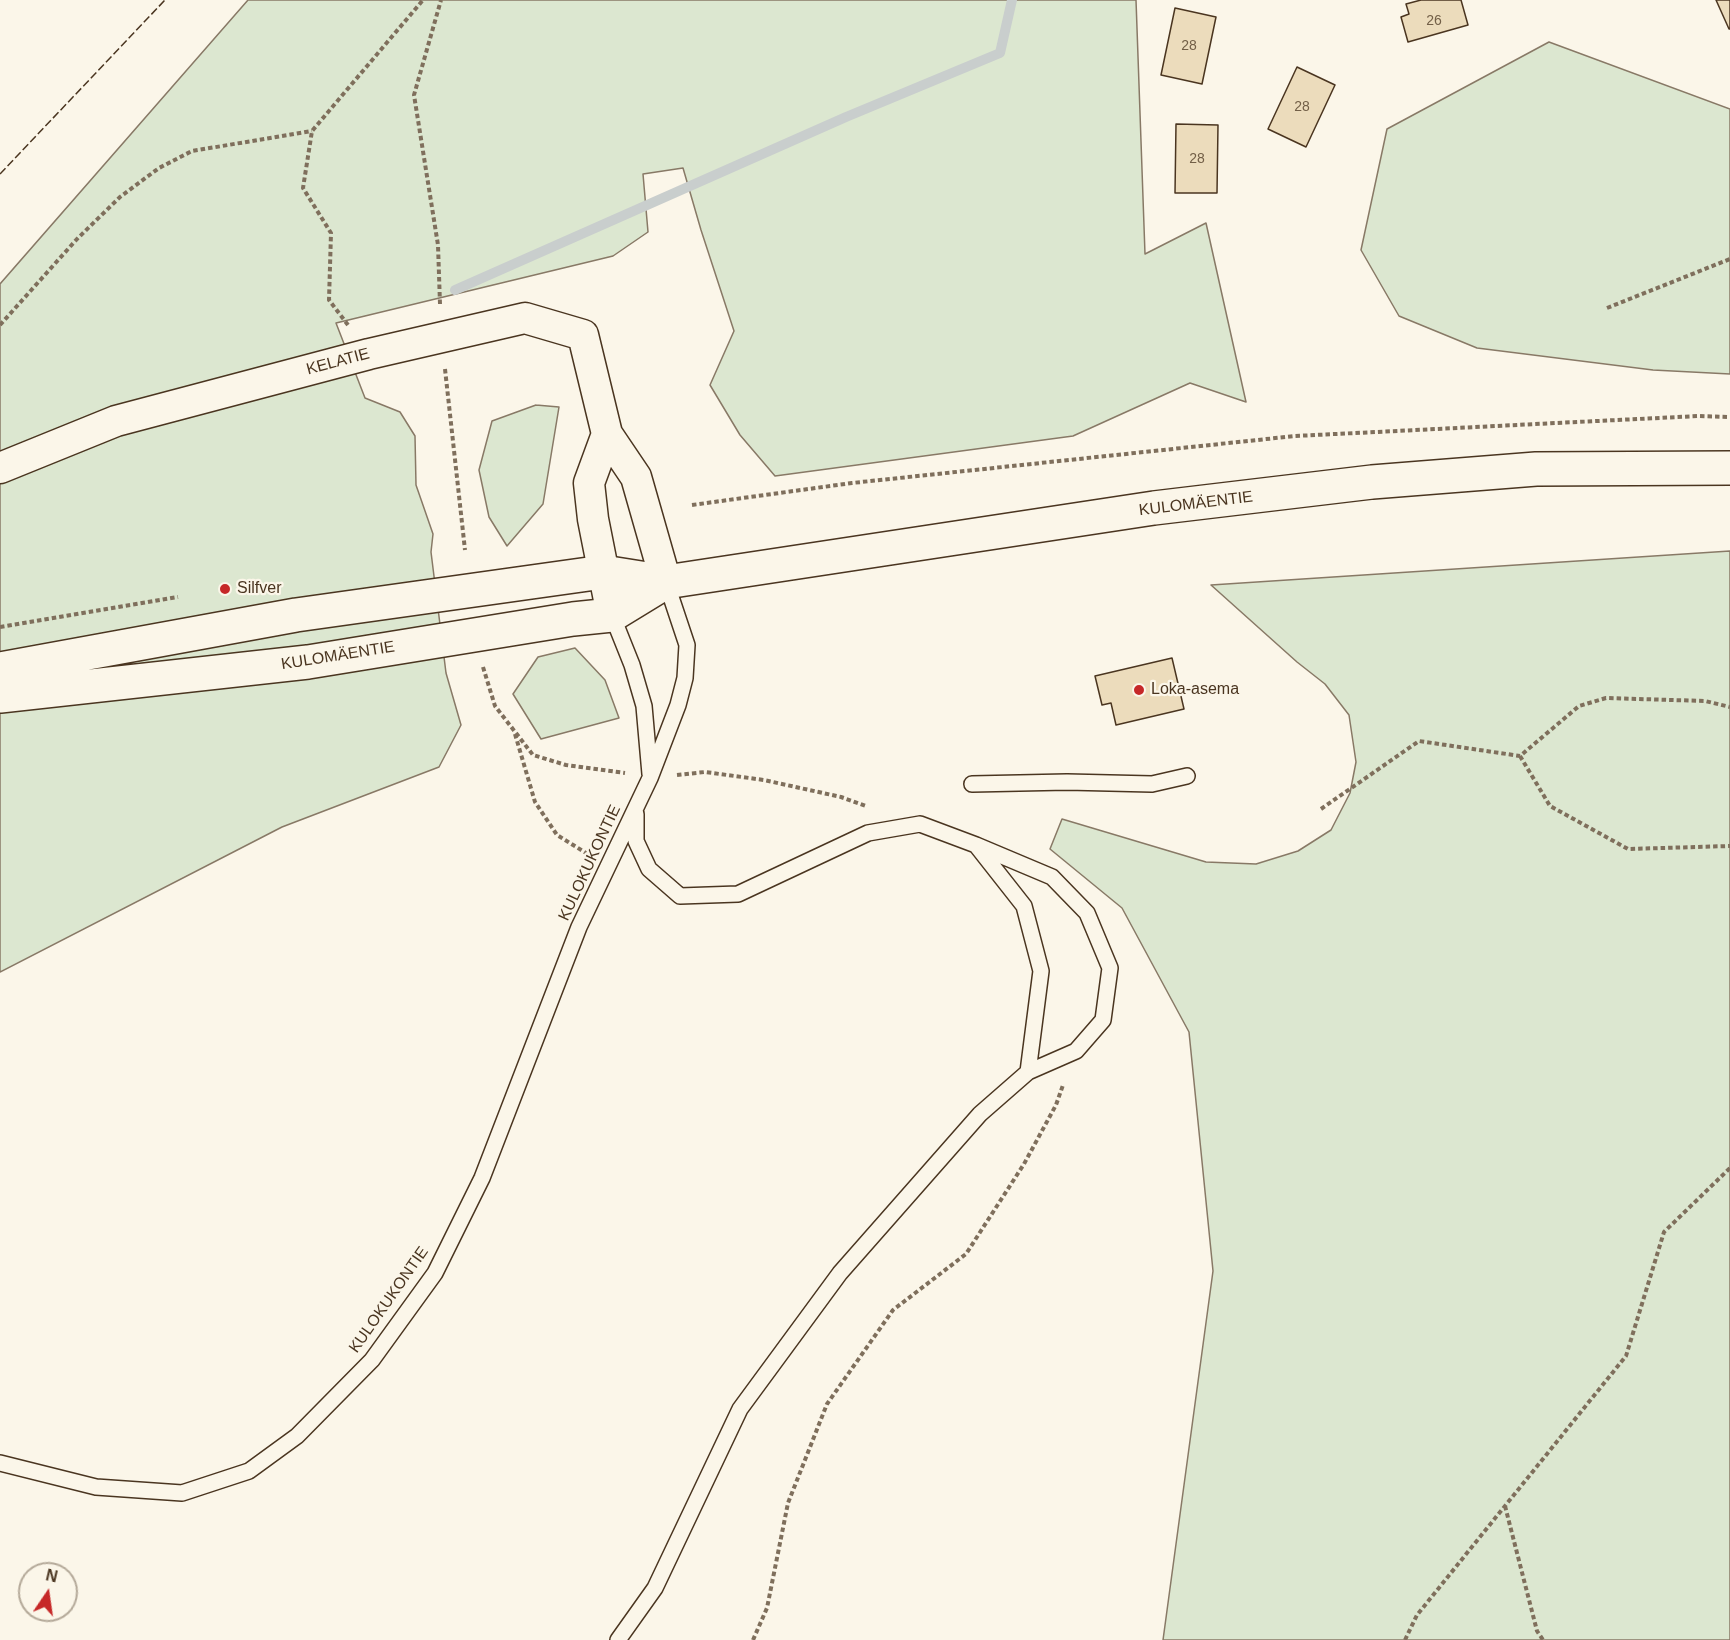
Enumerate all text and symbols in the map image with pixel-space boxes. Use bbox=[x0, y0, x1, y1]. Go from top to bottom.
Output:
house number: 26 bbox=[1426, 13, 1442, 29]
house number: 28 bbox=[1181, 38, 1197, 54]
house number: 28 bbox=[1294, 99, 1310, 115]
house number: 28 bbox=[1189, 151, 1205, 167]
street label: KELATIE bbox=[304, 344, 372, 380]
street label: KULOMÄENTIE bbox=[1138, 487, 1254, 521]
place label: Silfver bbox=[237, 579, 281, 599]
marker: Silfver bbox=[218, 582, 232, 596]
street label: KULOMÄENTIE bbox=[280, 638, 396, 674]
place label: Loka-asema bbox=[1151, 680, 1239, 700]
marker: Loka-asema bbox=[1132, 683, 1146, 697]
street label: KULOKUKONTIE bbox=[555, 802, 625, 924]
street label: KULOKUKONTIE bbox=[345, 1243, 433, 1357]
north arrow bbox=[18, 1562, 78, 1622]
text: N bbox=[44, 1566, 59, 1586]

